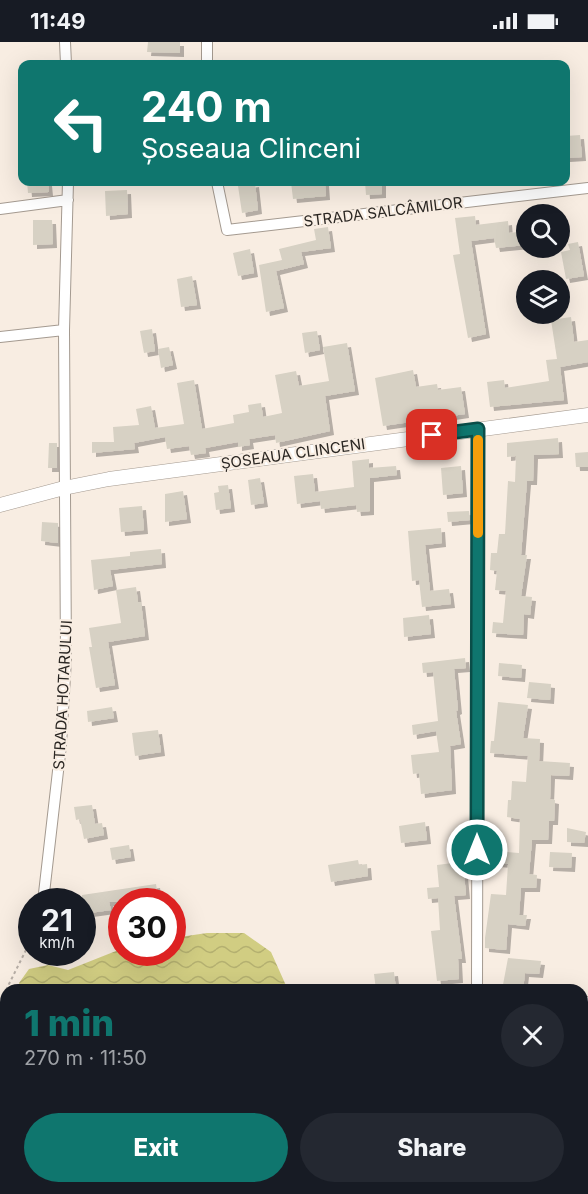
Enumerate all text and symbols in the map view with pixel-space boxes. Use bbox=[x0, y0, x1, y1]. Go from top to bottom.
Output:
text: 11:49 bbox=[30, 8, 85, 34]
text: 240 m bbox=[141, 81, 272, 132]
icon: left bbox=[42, 84, 120, 162]
text: Șoseaua Clinceni bbox=[141, 132, 361, 165]
street label: STRADA SALCÂMILOR bbox=[302, 192, 464, 231]
map controls bbox=[516, 204, 570, 324]
button: search bbox=[516, 204, 570, 258]
button: layers bbox=[516, 270, 570, 324]
pin bbox=[406, 409, 457, 460]
icon: arrive bbox=[415, 418, 448, 451]
street label: ȘOSEAUA CLINCENI bbox=[220, 434, 366, 473]
street label: STRADA HOTARULUI bbox=[49, 620, 76, 770]
position arrow bbox=[445, 818, 509, 882]
speed limit sign: 30 bbox=[108, 888, 186, 966]
text: 21 bbox=[41, 902, 73, 938]
text: km/h bbox=[39, 933, 75, 952]
text: 1 min bbox=[24, 1001, 114, 1045]
button: close bbox=[501, 1004, 564, 1067]
text: 270 m · 11:50 bbox=[24, 1046, 147, 1070]
button: Exit bbox=[24, 1113, 288, 1182]
button: Share bbox=[300, 1113, 564, 1182]

